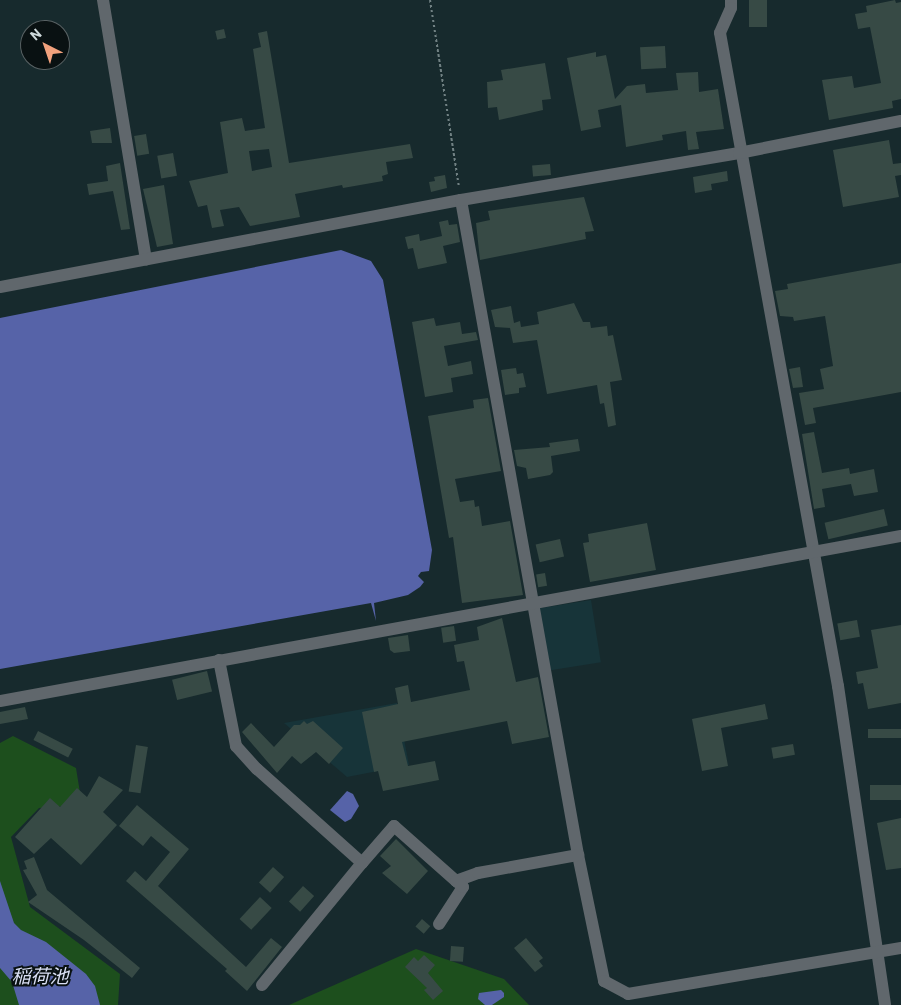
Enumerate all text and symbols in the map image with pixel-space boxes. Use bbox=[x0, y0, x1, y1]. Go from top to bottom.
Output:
north arrow bbox=[20, 20, 70, 70]
text: N bbox=[26, 25, 45, 44]
water label: 稲荷池 bbox=[12, 965, 68, 987]

